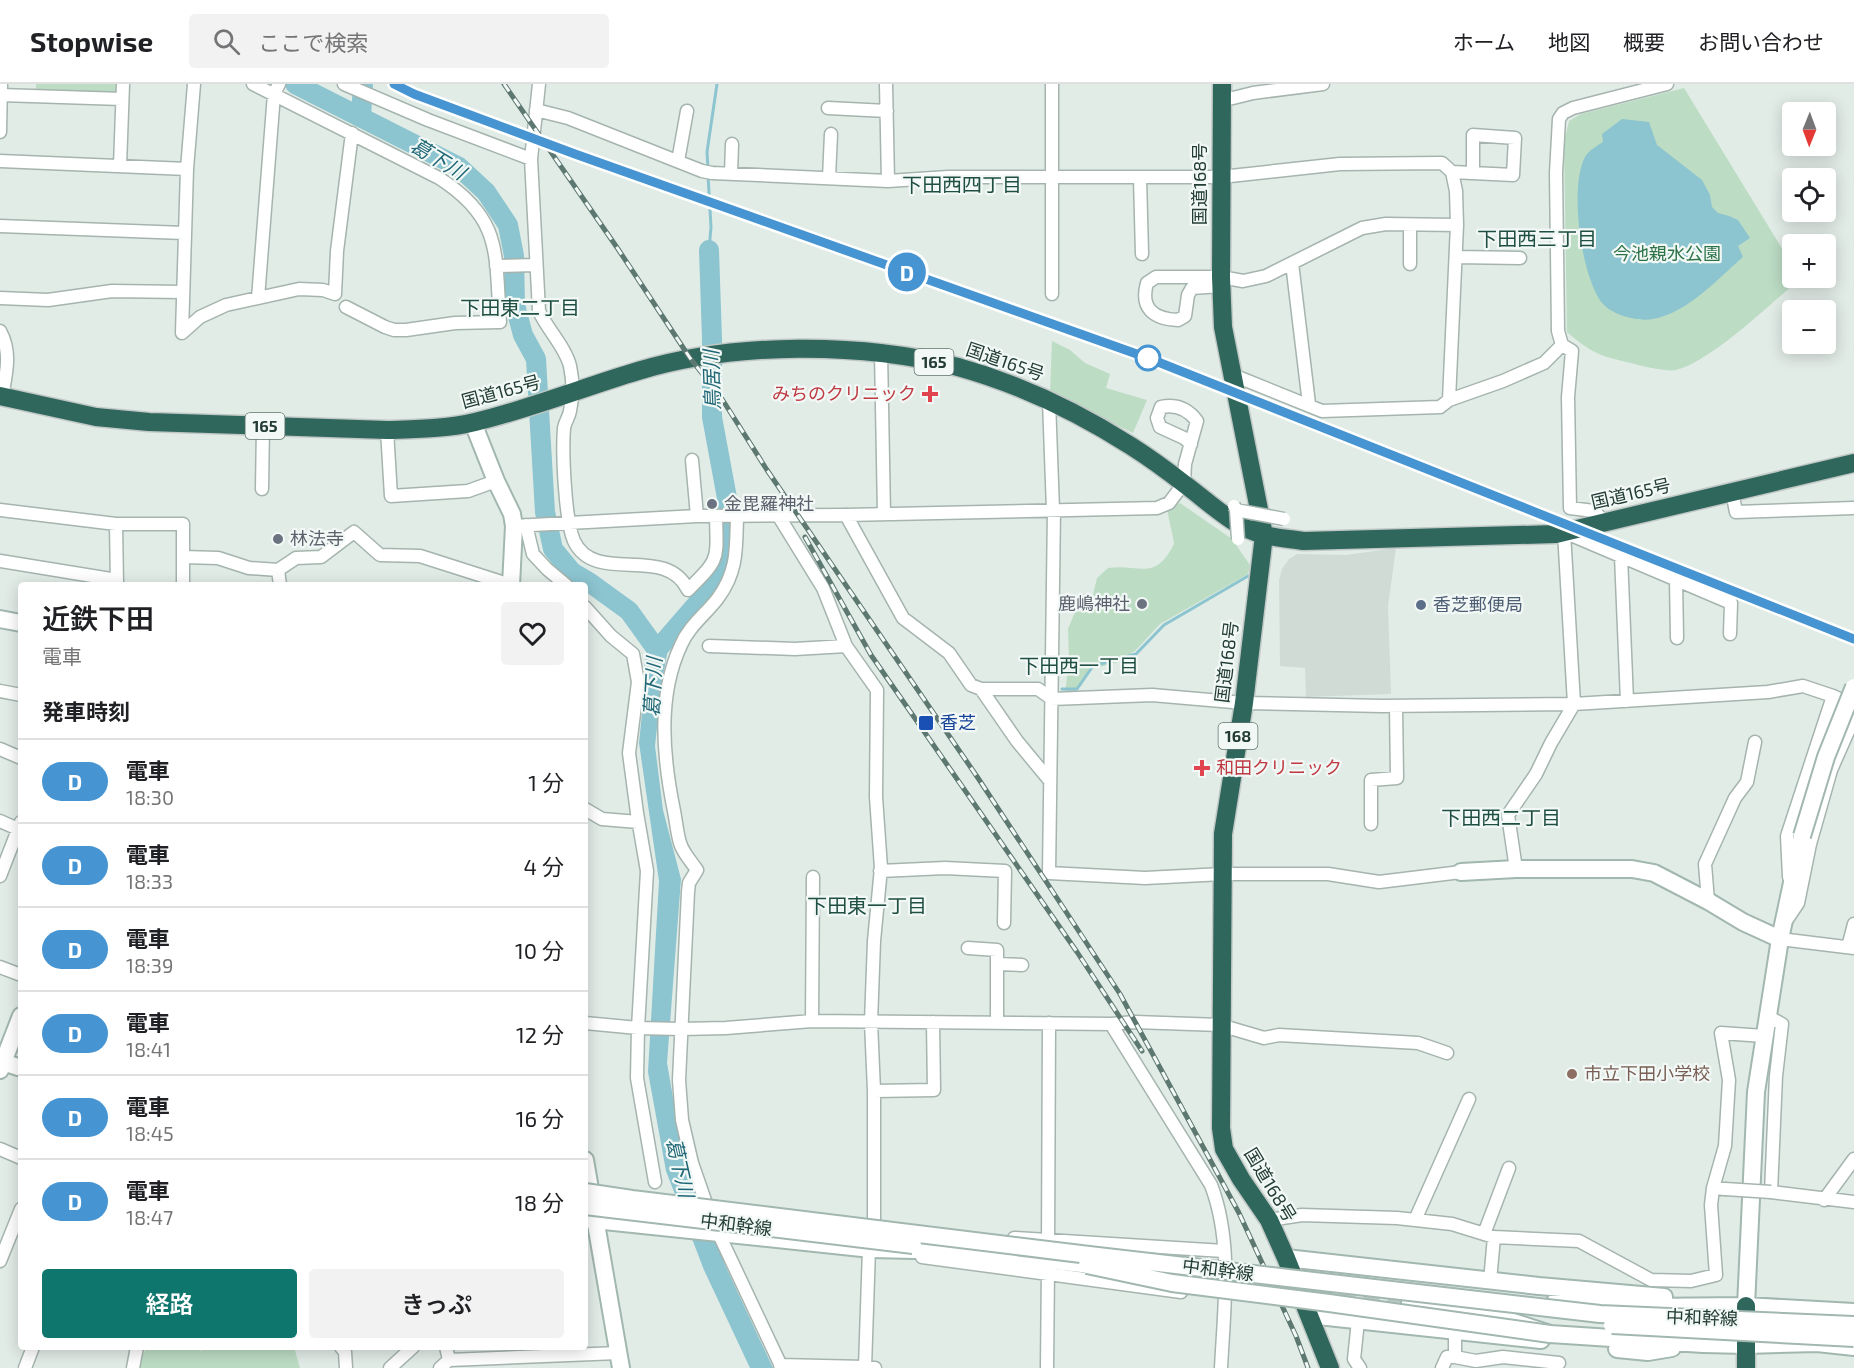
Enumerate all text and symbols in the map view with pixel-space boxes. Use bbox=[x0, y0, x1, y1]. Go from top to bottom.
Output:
search box bbox=[189, 14, 609, 68]
text: Stopwise bbox=[30, 24, 153, 58]
icon: search bbox=[210, 25, 243, 58]
text: ここで検索 bbox=[258, 29, 368, 55]
text: ホーム bbox=[1453, 29, 1515, 54]
text: 地図 bbox=[1548, 29, 1590, 54]
text: 概要 bbox=[1623, 29, 1665, 54]
text: お問い合わせ bbox=[1698, 29, 1824, 54]
north arrow bbox=[1782, 102, 1836, 156]
map controls bbox=[1782, 102, 1836, 354]
water label: 葛下川 bbox=[407, 132, 472, 185]
street label: 国道168号 bbox=[1188, 143, 1210, 225]
button: locate bbox=[1782, 168, 1836, 222]
district label: 下田西四丁目 bbox=[902, 172, 1022, 196]
district label: 下田西三丁目 bbox=[1477, 226, 1597, 250]
button: + bbox=[1782, 234, 1836, 288]
park label: 今池親水公園 bbox=[1613, 242, 1721, 264]
line badge: D bbox=[888, 252, 926, 291]
text: D bbox=[900, 260, 914, 285]
district label: 下田東二丁目 bbox=[460, 295, 580, 319]
button: − bbox=[1782, 300, 1836, 354]
street label: 国道165号 bbox=[963, 337, 1047, 385]
unlabelled marker bbox=[1135, 345, 1161, 371]
water label: 鳥居川 bbox=[698, 348, 724, 410]
road number: 165 bbox=[914, 349, 954, 375]
street label: 国道165号 bbox=[459, 370, 543, 412]
place label: みちのクリニック bbox=[772, 382, 916, 404]
marker: みちのクリニック bbox=[921, 385, 939, 403]
road number: 165 bbox=[246, 413, 284, 439]
street label: 国道165号 bbox=[1589, 473, 1673, 513]
place label: 金毘羅神社 bbox=[724, 492, 814, 514]
marker: 金毘羅神社 bbox=[705, 497, 719, 511]
place label: 林法寺 bbox=[290, 527, 344, 549]
marker: 林法寺 bbox=[271, 532, 285, 546]
place label: 鹿嶋神社 bbox=[1058, 592, 1130, 614]
place label: 香芝郵便局 bbox=[1433, 593, 1523, 615]
marker: 鹿嶋神社 bbox=[1135, 597, 1149, 611]
marker: 香芝郵便局 bbox=[1414, 598, 1428, 612]
text: 近鉄下田 bbox=[42, 601, 154, 635]
button: heart bbox=[501, 602, 564, 665]
street label: 国道168号 bbox=[1210, 620, 1242, 704]
text: 電車 bbox=[42, 644, 82, 668]
district label: 下田西一丁目 bbox=[1019, 653, 1139, 677]
water label: 葛下川 bbox=[638, 654, 666, 718]
text: 発車時刻 bbox=[42, 698, 130, 724]
place label: 香芝 bbox=[940, 711, 976, 733]
marker: 香芝 bbox=[917, 714, 935, 732]
road number: 168 bbox=[1218, 723, 1258, 749]
place label: 和田クリニック bbox=[1216, 756, 1342, 778]
text: 電車 bbox=[126, 757, 170, 783]
marker: 和田クリニック bbox=[1193, 759, 1211, 777]
text: D bbox=[68, 769, 82, 794]
text: 1 分 bbox=[528, 769, 564, 795]
text: 18:30 bbox=[126, 785, 174, 809]
district label: 下田西二丁目 bbox=[1441, 805, 1561, 829]
text: 電車 bbox=[126, 841, 170, 867]
text: D bbox=[68, 853, 82, 878]
text: 4 分 bbox=[524, 853, 564, 879]
text: 18:33 bbox=[126, 869, 173, 893]
district label: 下田東一丁目 bbox=[807, 893, 927, 917]
text: 電車 bbox=[126, 925, 170, 951]
text: D bbox=[68, 937, 82, 962]
text: 10 分 bbox=[515, 937, 564, 963]
text: 18:39 bbox=[126, 953, 173, 977]
text: 電車 bbox=[126, 1009, 170, 1035]
text: D bbox=[68, 1021, 82, 1046]
text: 12 分 bbox=[516, 1021, 564, 1047]
text: 18:41 bbox=[126, 1037, 171, 1061]
place label: 市立下田小学校 bbox=[1584, 1062, 1710, 1084]
marker: 市立下田小学校 bbox=[1565, 1067, 1579, 1081]
text: 電車 bbox=[126, 1093, 170, 1119]
text: D bbox=[68, 1105, 82, 1130]
text: 16 分 bbox=[516, 1105, 564, 1131]
text: 18:45 bbox=[126, 1121, 174, 1145]
water label: 葛下川 bbox=[663, 1136, 700, 1202]
street label: 国道168号 bbox=[1240, 1144, 1302, 1225]
text: 電車 bbox=[126, 1177, 170, 1203]
text: D bbox=[68, 1189, 82, 1214]
text: 18 分 bbox=[515, 1189, 564, 1215]
text: 18:47 bbox=[126, 1205, 173, 1229]
street label: 中和幹線 bbox=[699, 1209, 773, 1239]
street label: 中和幹線 bbox=[1181, 1254, 1255, 1284]
button: 経路 bbox=[42, 1269, 297, 1338]
button: きっぷ bbox=[309, 1269, 564, 1338]
street label: 中和幹線 bbox=[1666, 1305, 1738, 1329]

